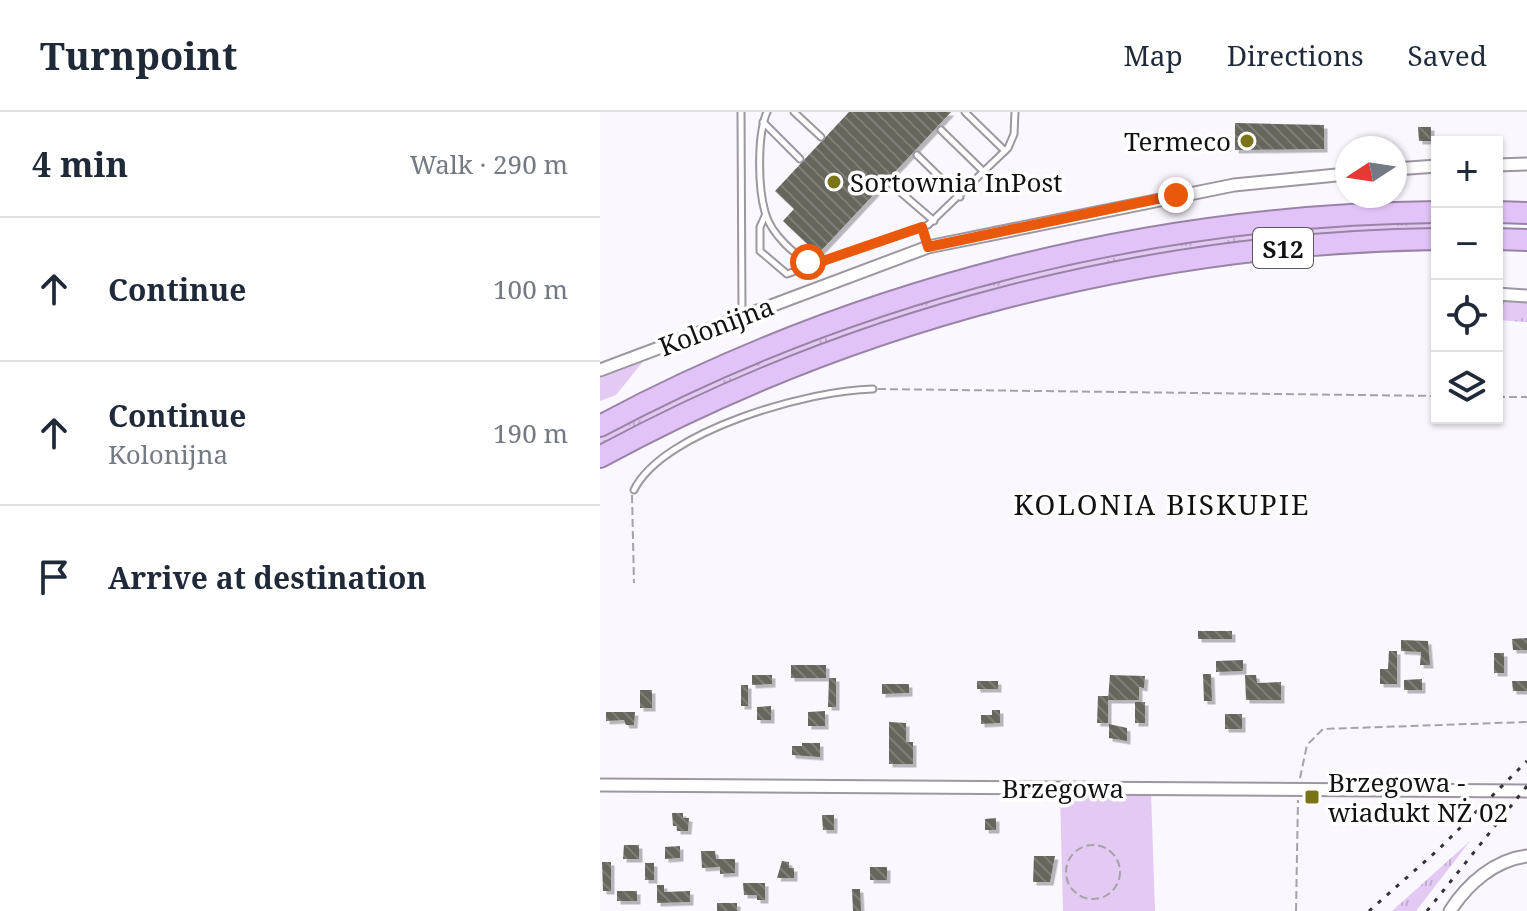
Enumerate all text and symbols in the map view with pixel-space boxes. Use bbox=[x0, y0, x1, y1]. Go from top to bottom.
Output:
text: Turnpoint bbox=[40, 29, 237, 81]
text: Map bbox=[1123, 36, 1183, 74]
text: Directions bbox=[1227, 36, 1364, 74]
text: Saved bbox=[1408, 36, 1487, 74]
place label: Termeco bbox=[1124, 123, 1231, 159]
marker: Termeco bbox=[1238, 132, 1256, 150]
north arrow bbox=[1335, 136, 1407, 208]
map controls bbox=[1431, 136, 1503, 424]
button: + bbox=[1431, 136, 1503, 208]
text: 4 min bbox=[32, 141, 128, 187]
text: Walk · 290 m bbox=[410, 146, 568, 182]
place label: Sortownia InPost bbox=[850, 164, 1062, 200]
marker: Sortownia InPost bbox=[825, 173, 843, 191]
route end bbox=[1158, 177, 1194, 213]
button: − bbox=[1431, 208, 1503, 280]
road number: S12 bbox=[1253, 228, 1313, 268]
route start bbox=[790, 244, 826, 280]
icon: ahead bbox=[32, 267, 76, 311]
text: Continue bbox=[108, 269, 246, 310]
text: 100 m bbox=[493, 271, 568, 307]
button: locate bbox=[1431, 280, 1503, 352]
street label: Kolonijna bbox=[654, 288, 778, 364]
button: layers bbox=[1431, 352, 1503, 424]
text: Continue bbox=[108, 395, 246, 436]
icon: ahead bbox=[32, 411, 76, 455]
text: 190 m bbox=[493, 415, 568, 451]
text: Kolonijna bbox=[108, 436, 228, 472]
district label: KOLONIA BISKUPIE bbox=[1014, 485, 1310, 523]
icon: arrive bbox=[32, 555, 76, 599]
text: Arrive at destination bbox=[108, 557, 427, 598]
place label: Brzegowa - wiadukt NŻ 02 bbox=[1328, 764, 1508, 830]
street label: Brzegowa bbox=[1002, 770, 1124, 806]
marker: Brzegowa - wiadukt NŻ 02 bbox=[1303, 788, 1321, 806]

